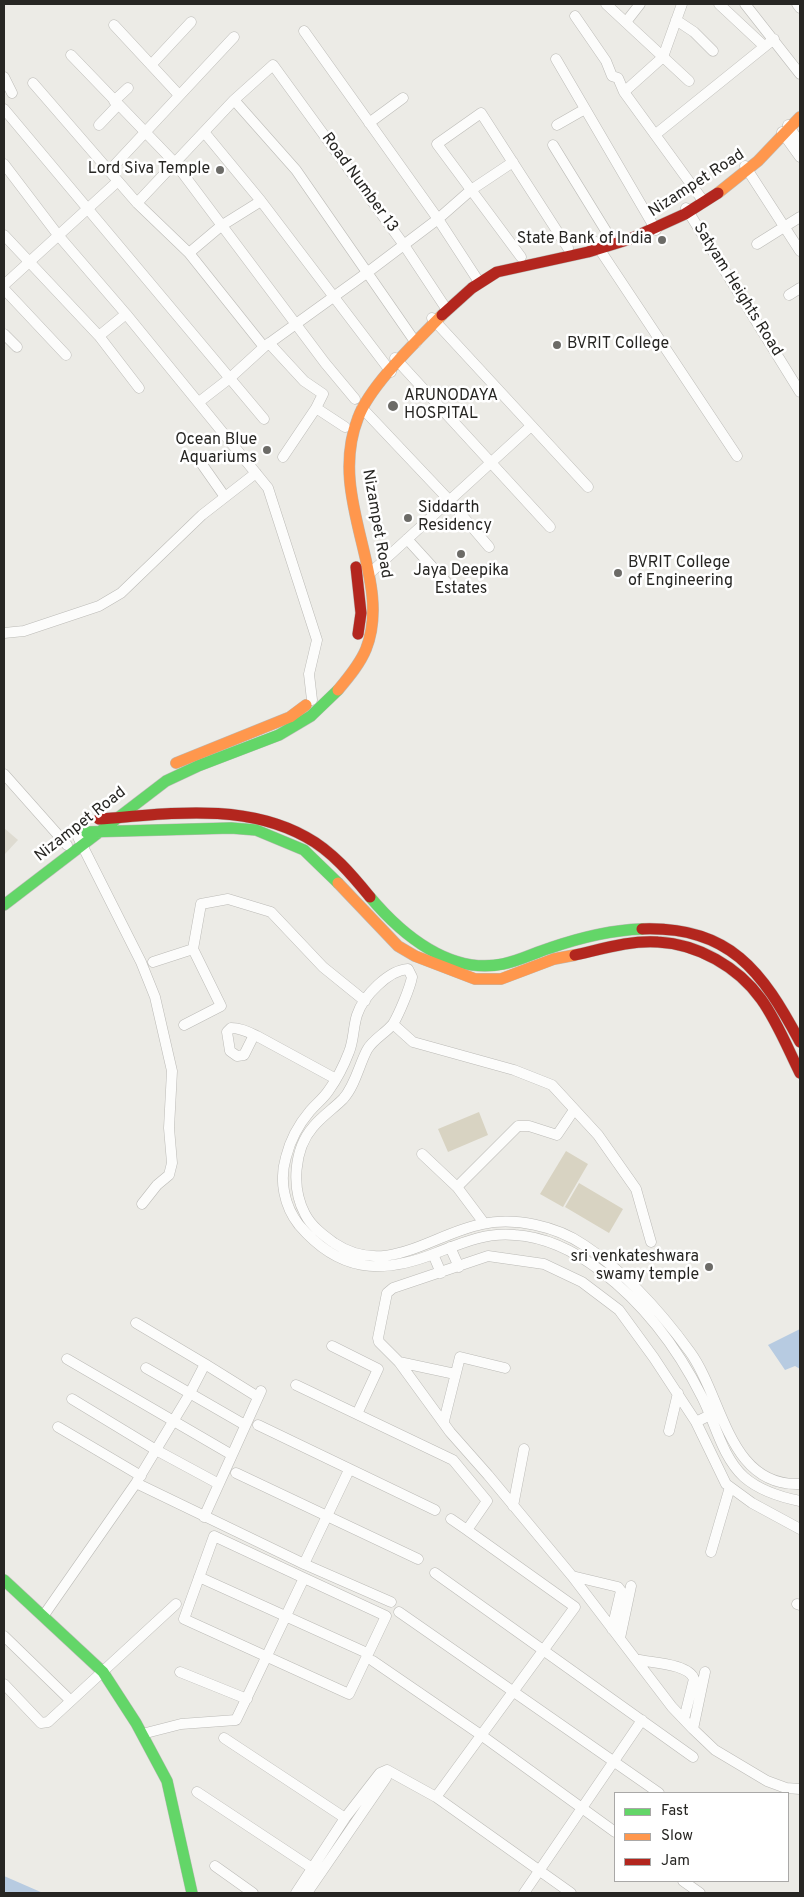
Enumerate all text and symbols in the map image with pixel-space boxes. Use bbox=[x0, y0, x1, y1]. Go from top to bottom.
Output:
street label: Road Number 13 bbox=[316, 129, 402, 237]
street label: Nizampet Road bbox=[645, 146, 749, 222]
place label: Lord Siva Temple bbox=[88, 160, 210, 180]
marker: Lord Siva Temple bbox=[214, 164, 226, 176]
street label: Satyam Heights Road bbox=[688, 220, 786, 360]
place label: State Bank of India bbox=[517, 230, 652, 250]
marker: State Bank of India bbox=[656, 234, 668, 246]
place label: BVRIT College bbox=[567, 335, 669, 355]
marker: BVRIT College bbox=[551, 339, 563, 351]
place label: ARUNODAYA HOSPITAL bbox=[404, 387, 498, 425]
marker: ARUNODAYA HOSPITAL bbox=[386, 399, 400, 413]
place label: Ocean Blue Aquariums bbox=[175, 431, 257, 469]
marker: Ocean Blue Aquariums bbox=[261, 444, 273, 456]
street label: Nizampet Road bbox=[357, 468, 395, 580]
place label: Siddarth Residency bbox=[418, 499, 492, 537]
marker: Siddarth Residency bbox=[402, 512, 414, 524]
marker: Jaya Deepika Estates bbox=[455, 548, 467, 560]
place label: BVRIT College of Engineering bbox=[628, 554, 733, 592]
place label: Jaya Deepika Estates bbox=[413, 562, 509, 600]
marker: BVRIT College of Engineering bbox=[612, 567, 624, 579]
street label: Nizampet Road bbox=[32, 783, 130, 867]
place label: sri venkateshwara swamy temple bbox=[570, 1248, 699, 1286]
marker: sri venkateshwara swamy temple bbox=[703, 1261, 715, 1273]
legend bbox=[614, 1792, 789, 1882]
text: Fast bbox=[661, 1802, 689, 1821]
text: Slow bbox=[661, 1827, 693, 1846]
text: Jam bbox=[661, 1852, 690, 1871]

